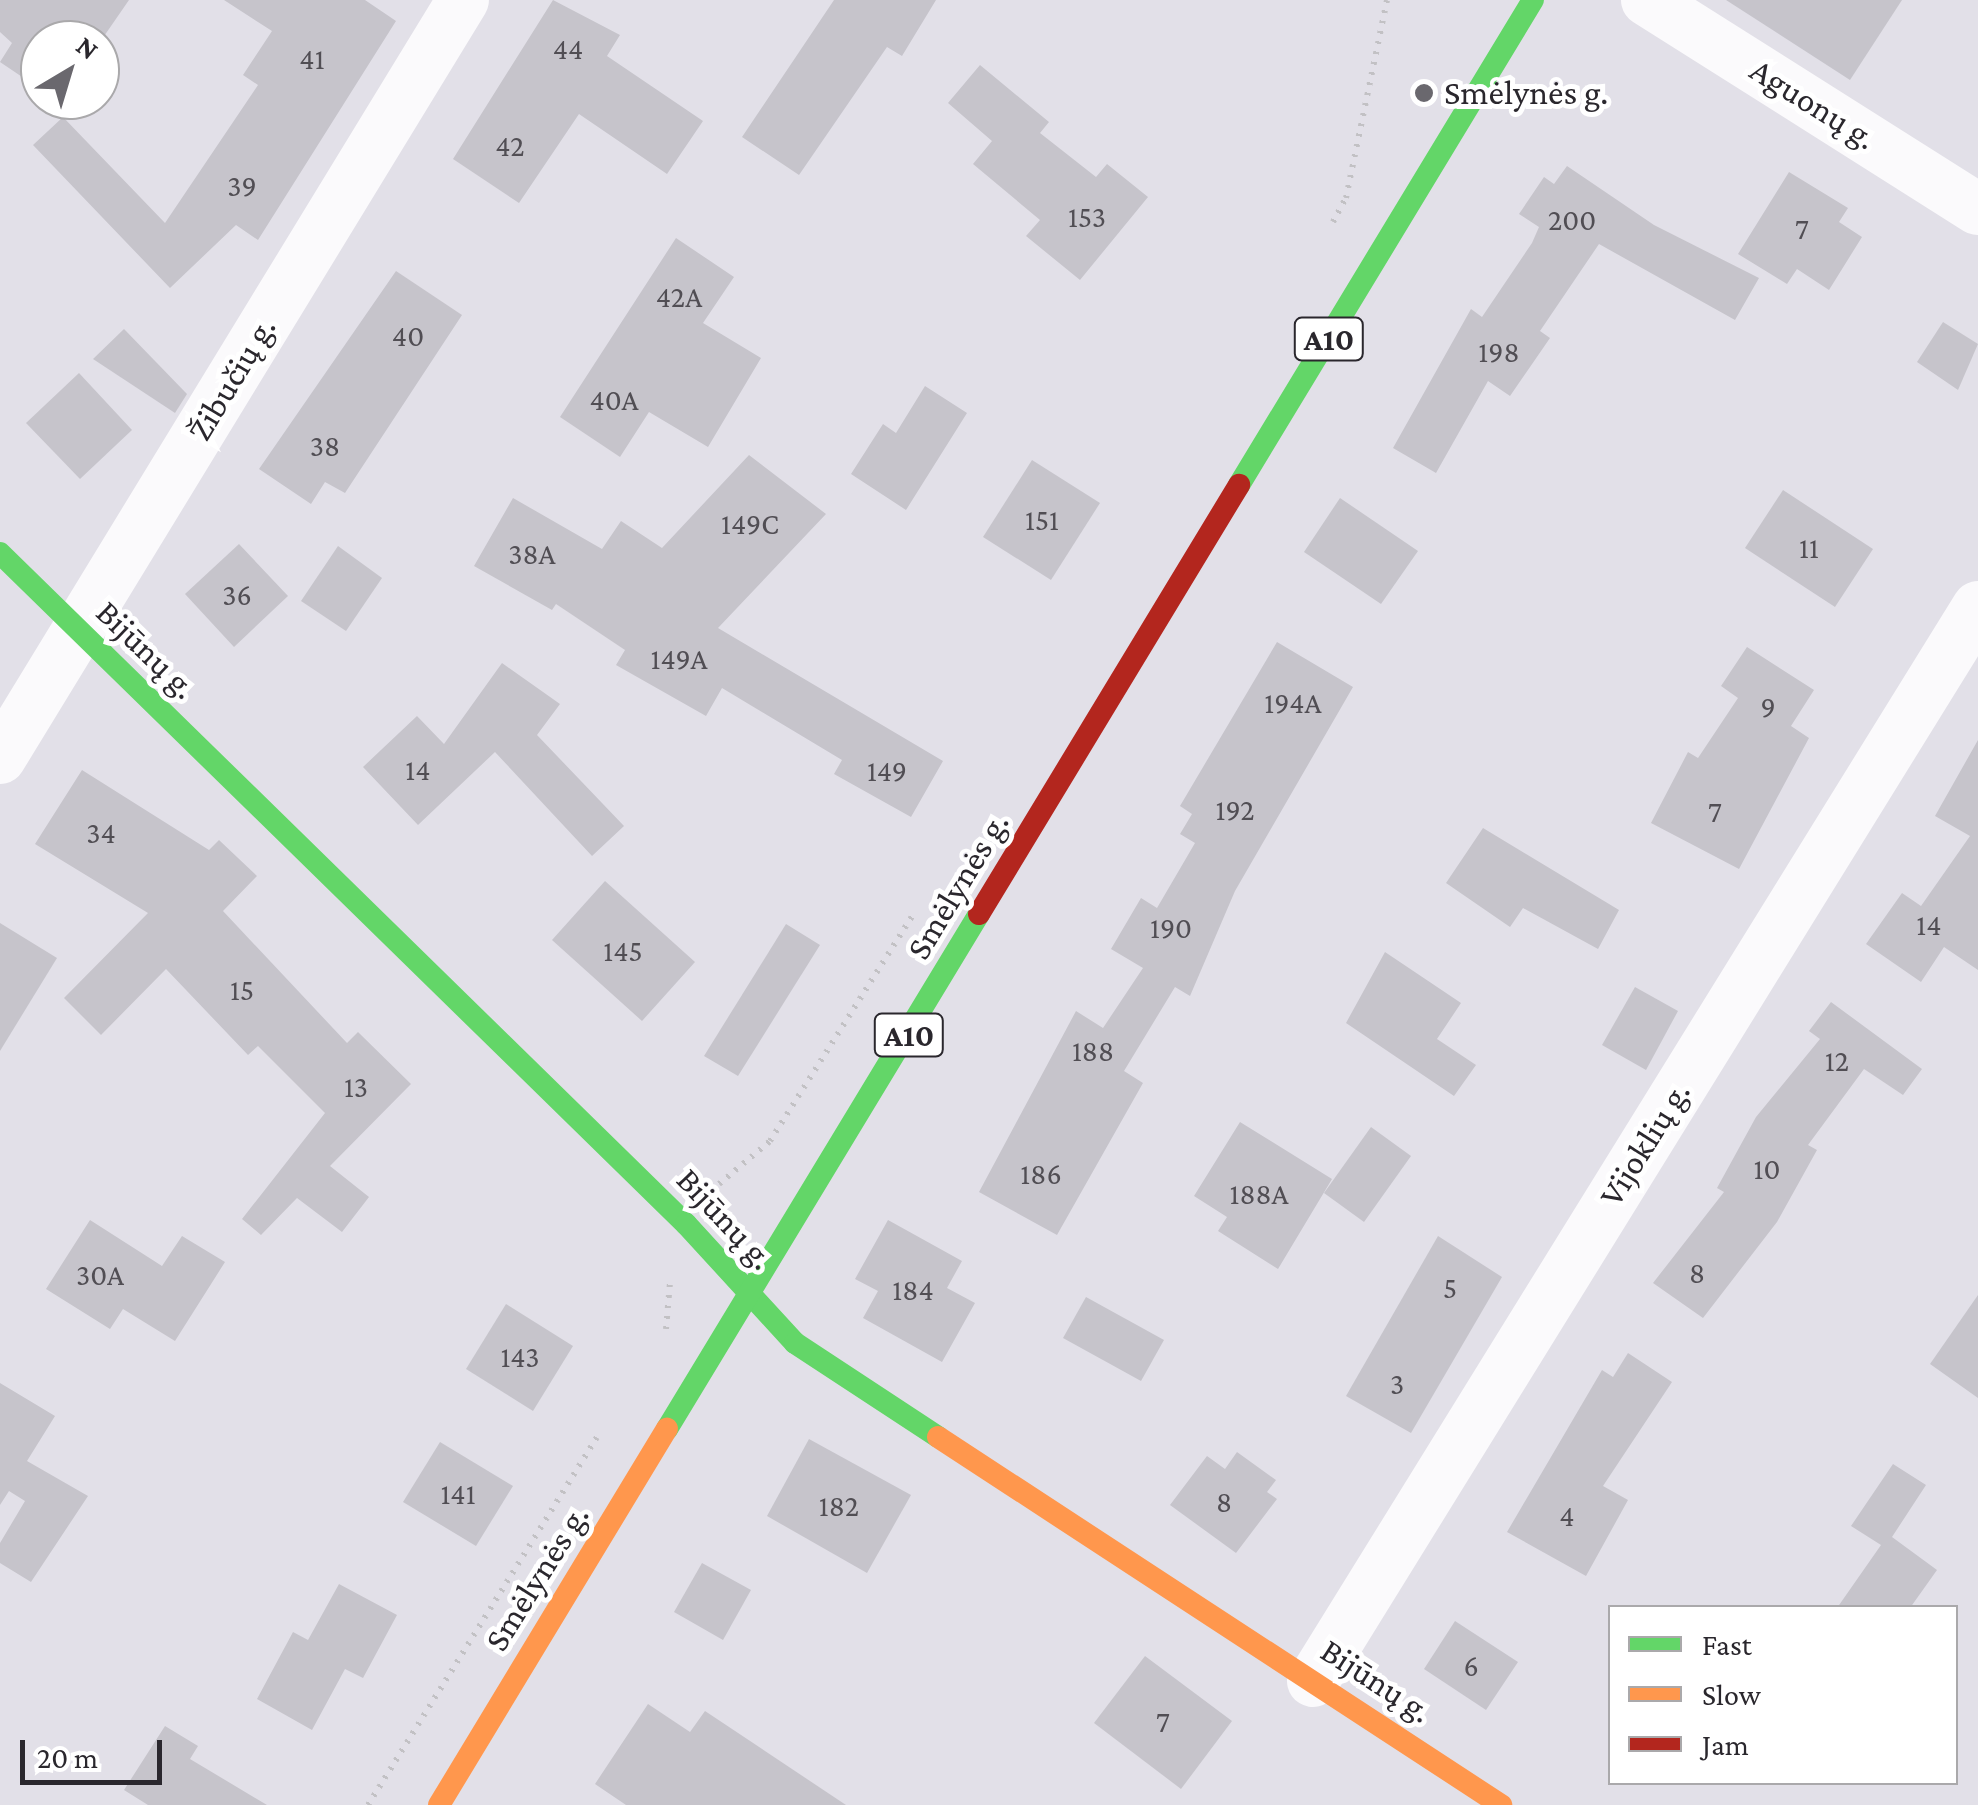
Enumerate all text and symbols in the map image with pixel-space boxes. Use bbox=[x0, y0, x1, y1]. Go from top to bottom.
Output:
north arrow bbox=[20, 20, 120, 120]
text: N bbox=[70, 29, 105, 66]
house number: 44 bbox=[553, 31, 583, 67]
house number: 41 bbox=[299, 41, 325, 77]
street label: Aguonų g. bbox=[1742, 49, 1884, 159]
place label: Smėlynės g. bbox=[1444, 72, 1608, 114]
marker: Smėlynės g. bbox=[1413, 82, 1435, 104]
house number: 42 bbox=[495, 128, 525, 164]
house number: 39 bbox=[227, 168, 257, 204]
house number: 153 bbox=[1068, 199, 1106, 235]
house number: 200 bbox=[1548, 202, 1596, 238]
house number: 7 bbox=[1795, 211, 1809, 247]
house number: 42A bbox=[656, 279, 702, 315]
street label: Žibučių g. bbox=[179, 309, 285, 449]
road number: A10 bbox=[1292, 312, 1366, 366]
house number: 40 bbox=[392, 318, 424, 354]
house number: 198 bbox=[1478, 334, 1520, 370]
house number: 40A bbox=[589, 382, 639, 418]
house number: 38 bbox=[310, 428, 340, 464]
house number: 151 bbox=[1025, 502, 1059, 538]
house number: 149C bbox=[721, 506, 779, 542]
house number: 11 bbox=[1799, 530, 1819, 566]
house number: 38A bbox=[508, 536, 556, 572]
house number: 36 bbox=[222, 577, 252, 613]
street label: Bijūnų g. bbox=[87, 592, 205, 708]
house number: 149A bbox=[650, 641, 708, 677]
house number: 194A bbox=[1264, 685, 1322, 721]
house number: 9 bbox=[1760, 689, 1776, 725]
house number: 14 bbox=[405, 752, 431, 788]
house number: 149 bbox=[867, 753, 907, 789]
house number: 192 bbox=[1215, 792, 1255, 828]
house number: 7 bbox=[1708, 794, 1722, 830]
street label: Smėlynės g. bbox=[898, 805, 1018, 967]
house number: 34 bbox=[86, 815, 116, 851]
house number: 14 bbox=[1916, 907, 1942, 943]
house number: 190 bbox=[1150, 910, 1192, 946]
house number: 145 bbox=[603, 933, 643, 969]
house number: 15 bbox=[230, 972, 254, 1008]
road number: A10 bbox=[872, 1008, 946, 1062]
house number: 188 bbox=[1072, 1033, 1114, 1069]
house number: 12 bbox=[1825, 1043, 1849, 1079]
house number: 13 bbox=[344, 1069, 368, 1105]
street label: Vijoklių g. bbox=[1590, 1074, 1700, 1214]
house number: 10 bbox=[1754, 1151, 1780, 1187]
house number: 186 bbox=[1020, 1156, 1062, 1192]
street label: Bijūnų g. bbox=[667, 1159, 783, 1279]
house number: 188A bbox=[1229, 1176, 1289, 1212]
house number: 8 bbox=[1689, 1255, 1705, 1291]
house number: 30A bbox=[76, 1257, 124, 1293]
house number: 5 bbox=[1443, 1270, 1457, 1306]
house number: 184 bbox=[892, 1272, 934, 1308]
house number: 143 bbox=[500, 1339, 540, 1375]
house number: 3 bbox=[1390, 1366, 1404, 1402]
house number: 141 bbox=[440, 1476, 476, 1512]
house number: 8 bbox=[1216, 1484, 1232, 1520]
house number: 182 bbox=[819, 1488, 859, 1524]
street label: Smėlynės g. bbox=[476, 1497, 598, 1659]
house number: 4 bbox=[1559, 1498, 1575, 1534]
legend bbox=[1608, 1605, 1958, 1785]
text: Fast bbox=[1702, 1628, 1752, 1661]
street label: Bijūnų g. bbox=[1313, 1630, 1439, 1732]
house number: 6 bbox=[1463, 1648, 1479, 1684]
text: Slow bbox=[1702, 1678, 1761, 1711]
house number: 7 bbox=[1156, 1704, 1170, 1740]
scale bar bbox=[25, 1720, 168, 1782]
text: Jam bbox=[1702, 1728, 1749, 1761]
text: 20 m bbox=[37, 1741, 98, 1774]

